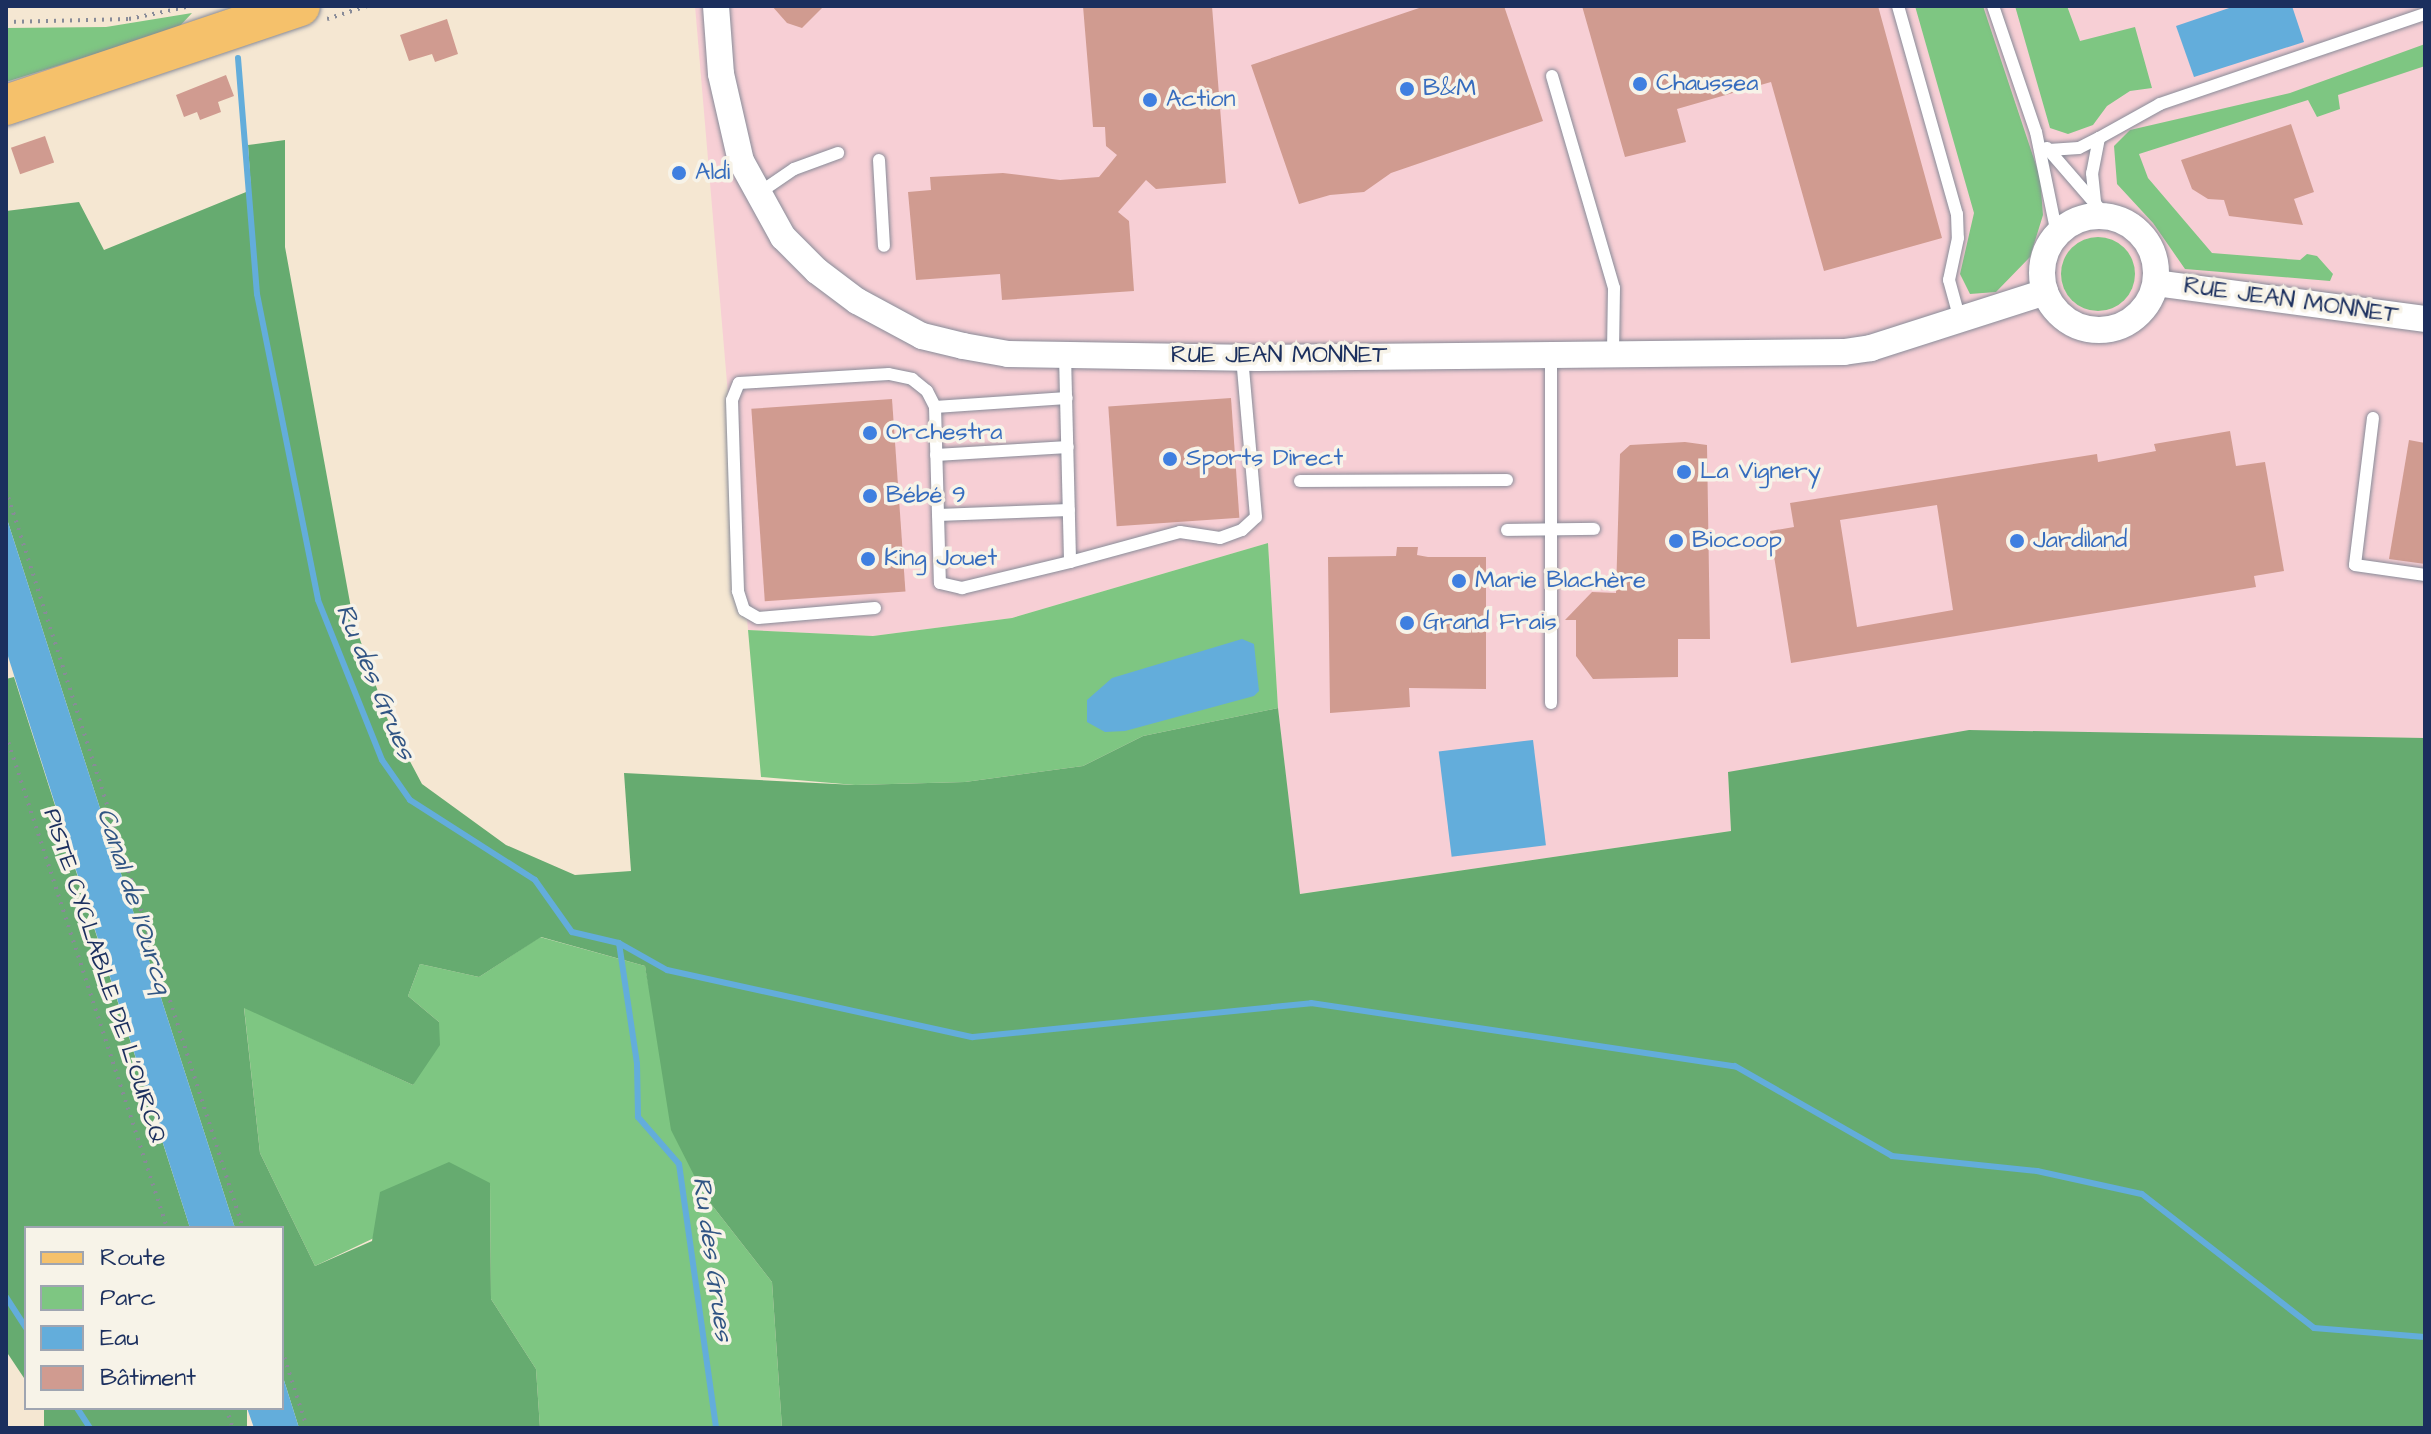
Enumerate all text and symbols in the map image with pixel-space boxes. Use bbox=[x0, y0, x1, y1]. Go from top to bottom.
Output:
place label: Chaussea bbox=[1656, 70, 1759, 98]
place label: B&M bbox=[1423, 75, 1476, 103]
marker: Chaussea bbox=[1631, 75, 1649, 93]
marker: B&M bbox=[1398, 80, 1416, 98]
place label: Action bbox=[1166, 86, 1235, 114]
marker: Action bbox=[1141, 91, 1159, 109]
place label: Aldi bbox=[695, 159, 730, 187]
marker: Aldi bbox=[670, 164, 688, 182]
street label: RUE JEAN MONNET bbox=[2182, 272, 2400, 330]
street label: RUE JEAN MONNET bbox=[1171, 342, 1387, 370]
place label: Orchestra bbox=[886, 419, 1003, 447]
marker: Orchestra bbox=[861, 424, 879, 442]
place label: Sports Direct bbox=[1186, 445, 1343, 473]
marker: Sports Direct bbox=[1161, 450, 1179, 468]
place label: La Vignery bbox=[1700, 458, 1821, 486]
marker: La Vignery bbox=[1675, 463, 1693, 481]
place label: Bébé 9 bbox=[886, 482, 966, 510]
marker: Bébé 9 bbox=[861, 487, 879, 505]
place label: Biocoop bbox=[1692, 527, 1782, 555]
place label: Jardiland bbox=[2033, 527, 2127, 555]
marker: Biocoop bbox=[1667, 532, 1685, 550]
marker: Jardiland bbox=[2008, 532, 2026, 550]
place label: King Jouet bbox=[884, 545, 997, 573]
marker: King Jouet bbox=[859, 550, 877, 568]
place label: Marie Blachère bbox=[1475, 567, 1646, 595]
marker: Marie Blachère bbox=[1450, 572, 1468, 590]
water label: Ru des Grues bbox=[328, 600, 422, 764]
place label: Grand Frais bbox=[1423, 609, 1557, 637]
marker: Grand Frais bbox=[1398, 614, 1416, 632]
water label: Canal de l'Ourcq bbox=[89, 804, 179, 998]
street label: PISTE CYCLABLE DE L'OURCQ bbox=[36, 805, 172, 1147]
water label: Ru des Grues bbox=[685, 1175, 739, 1343]
legend bbox=[24, 1226, 284, 1410]
text: Route bbox=[100, 1241, 165, 1275]
text: Parc bbox=[100, 1281, 156, 1315]
text: Eau bbox=[100, 1321, 139, 1355]
text: Bâtiment bbox=[100, 1361, 196, 1395]

